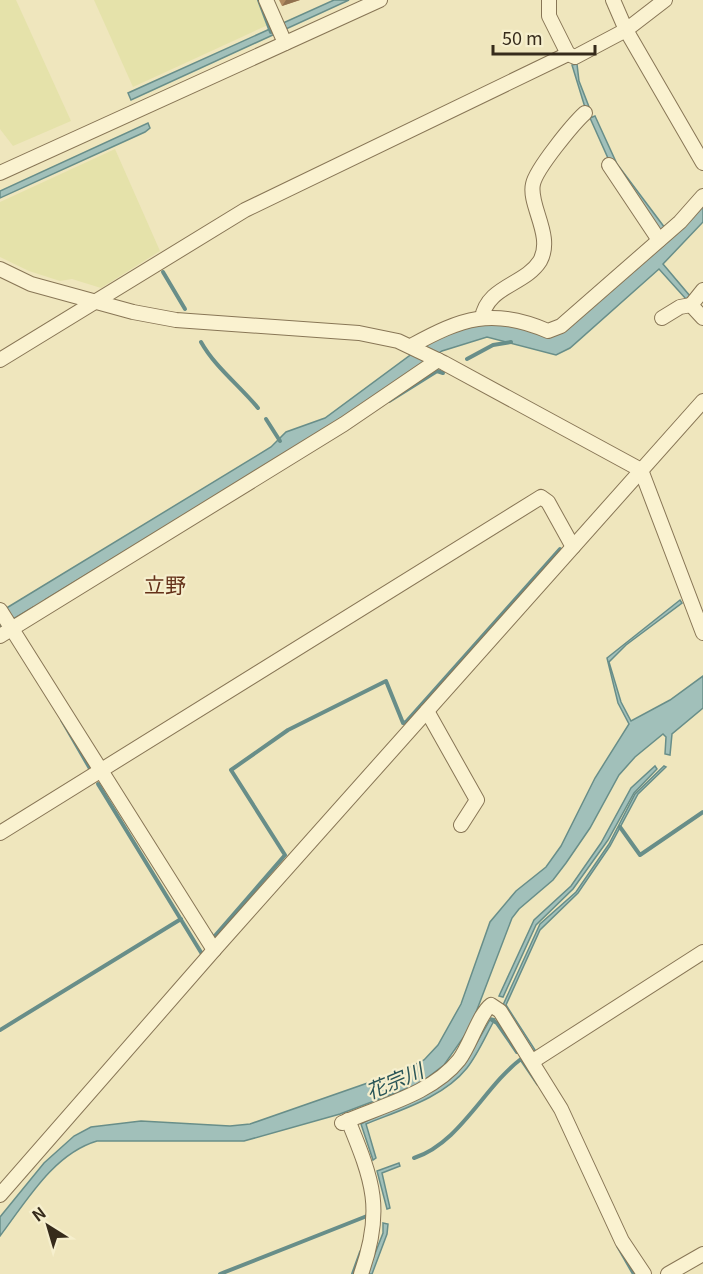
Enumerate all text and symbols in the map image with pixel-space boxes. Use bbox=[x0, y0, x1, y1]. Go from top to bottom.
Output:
scale bar bbox=[493, 18, 595, 56]
text: 50 m bbox=[502, 24, 543, 50]
district label: 立野 bbox=[144, 569, 186, 599]
water label: 花宗川 bbox=[361, 1054, 429, 1105]
north arrow bbox=[18, 1196, 78, 1256]
text: N bbox=[26, 1200, 50, 1226]

